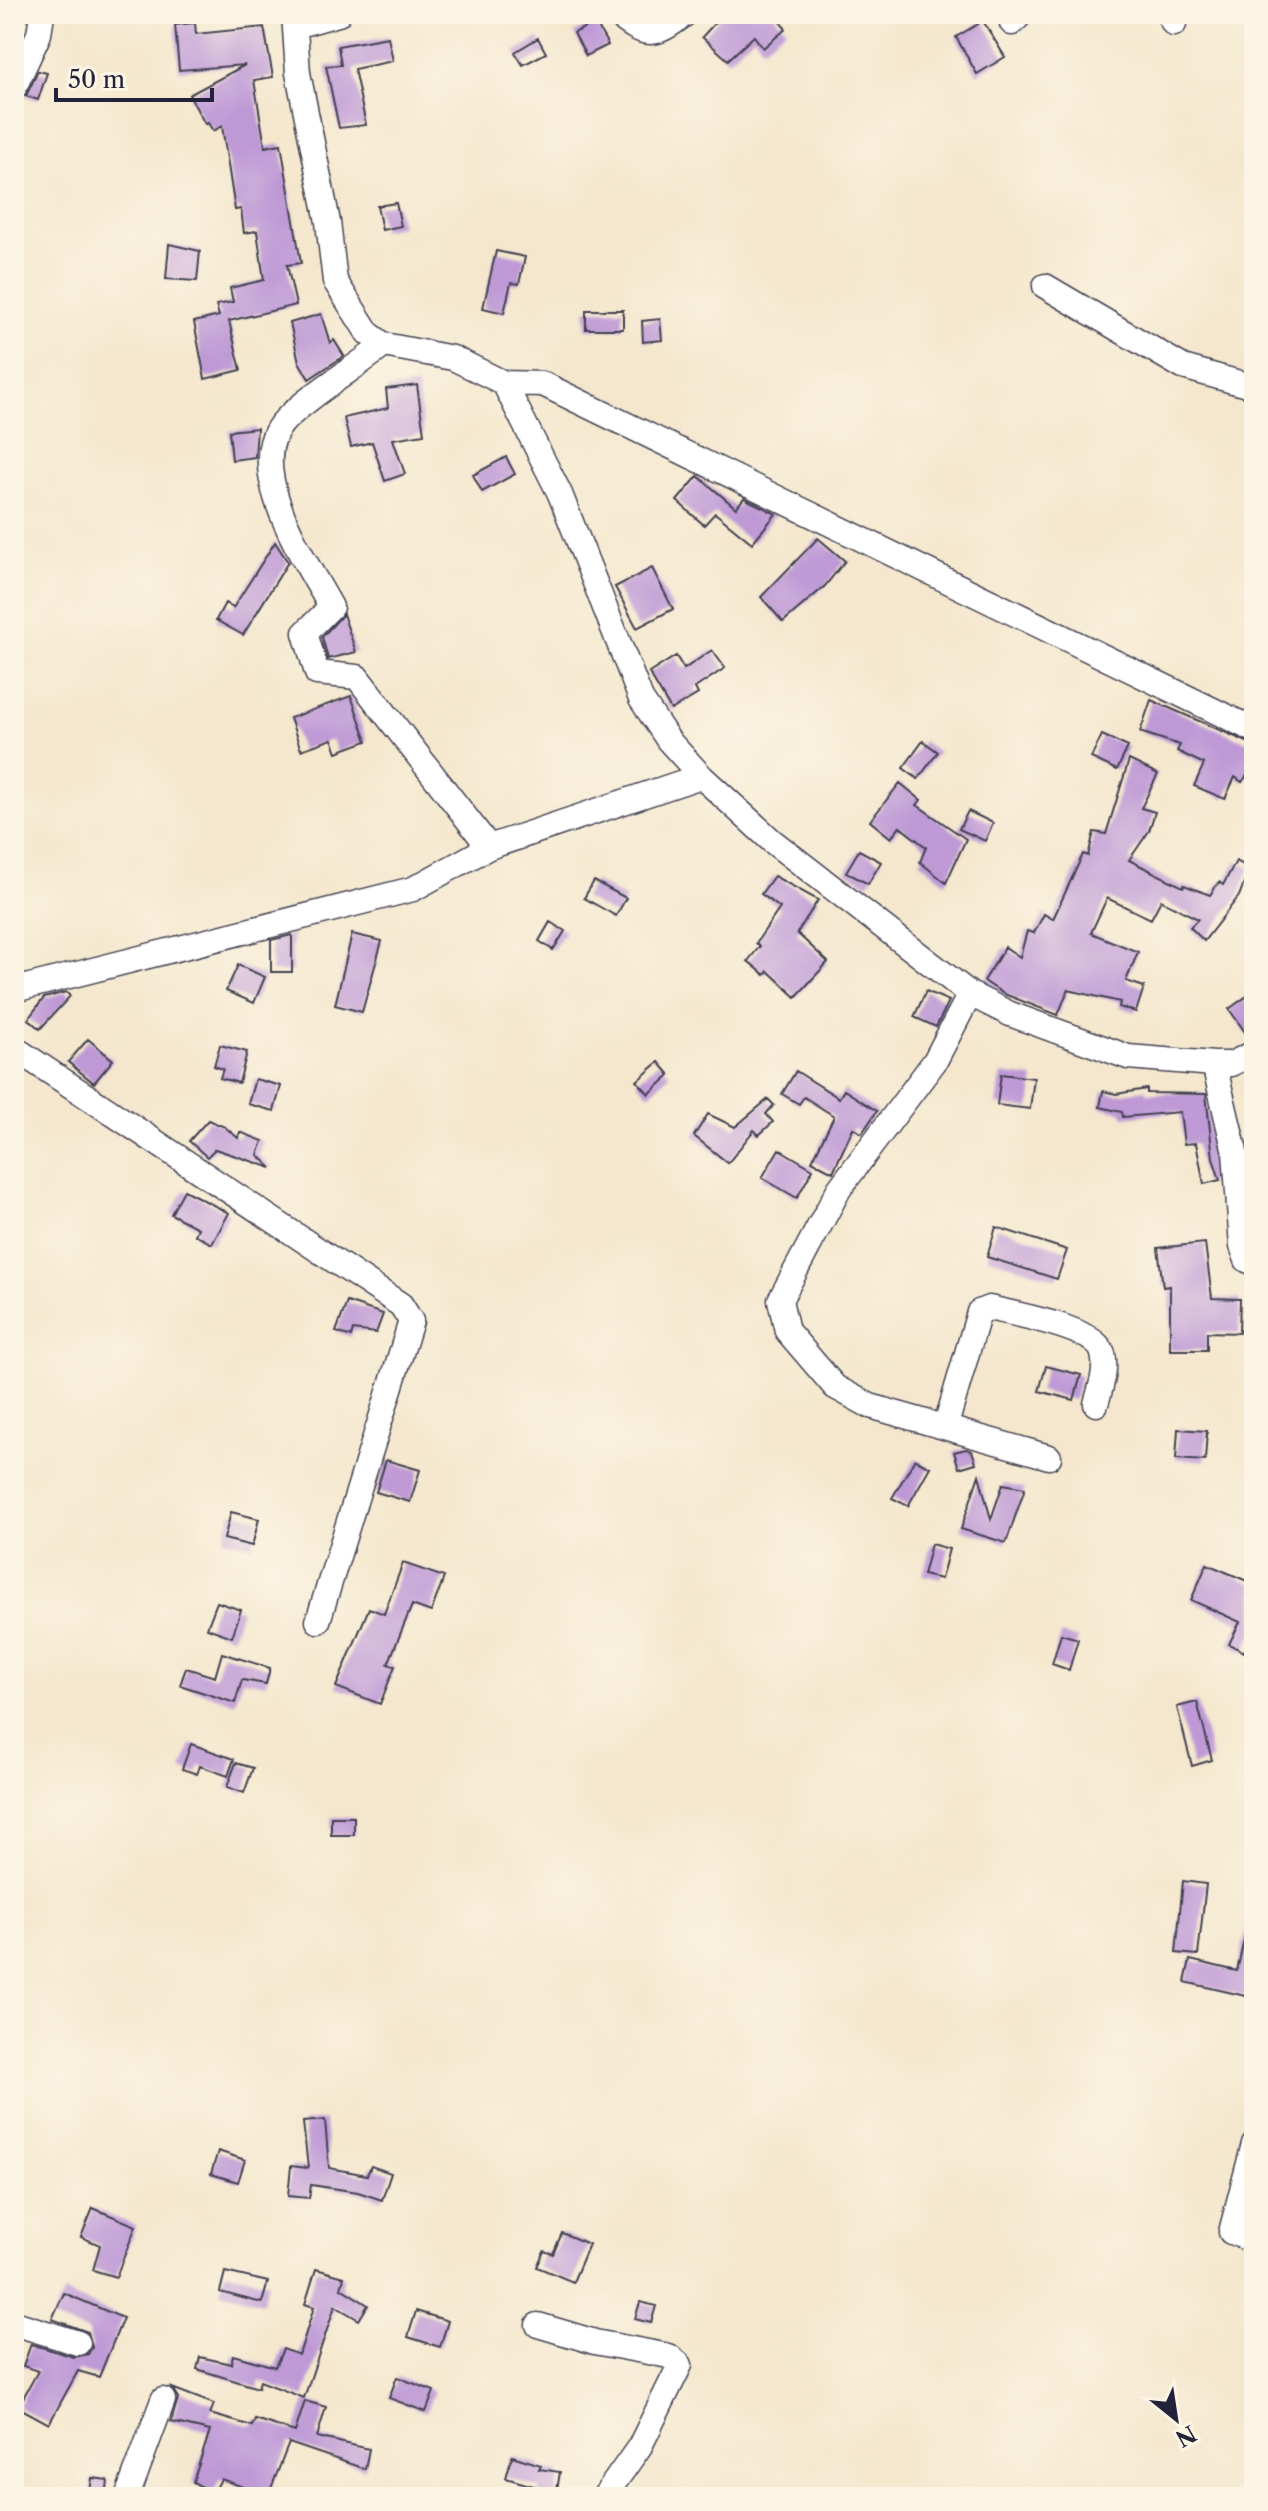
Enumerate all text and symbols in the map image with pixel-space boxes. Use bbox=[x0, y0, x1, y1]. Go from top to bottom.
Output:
scale bar bbox=[56, 52, 212, 102]
text: 50 m bbox=[68, 65, 125, 94]
north arrow bbox=[1136, 2379, 1216, 2459]
text: N bbox=[1171, 2419, 1201, 2452]

